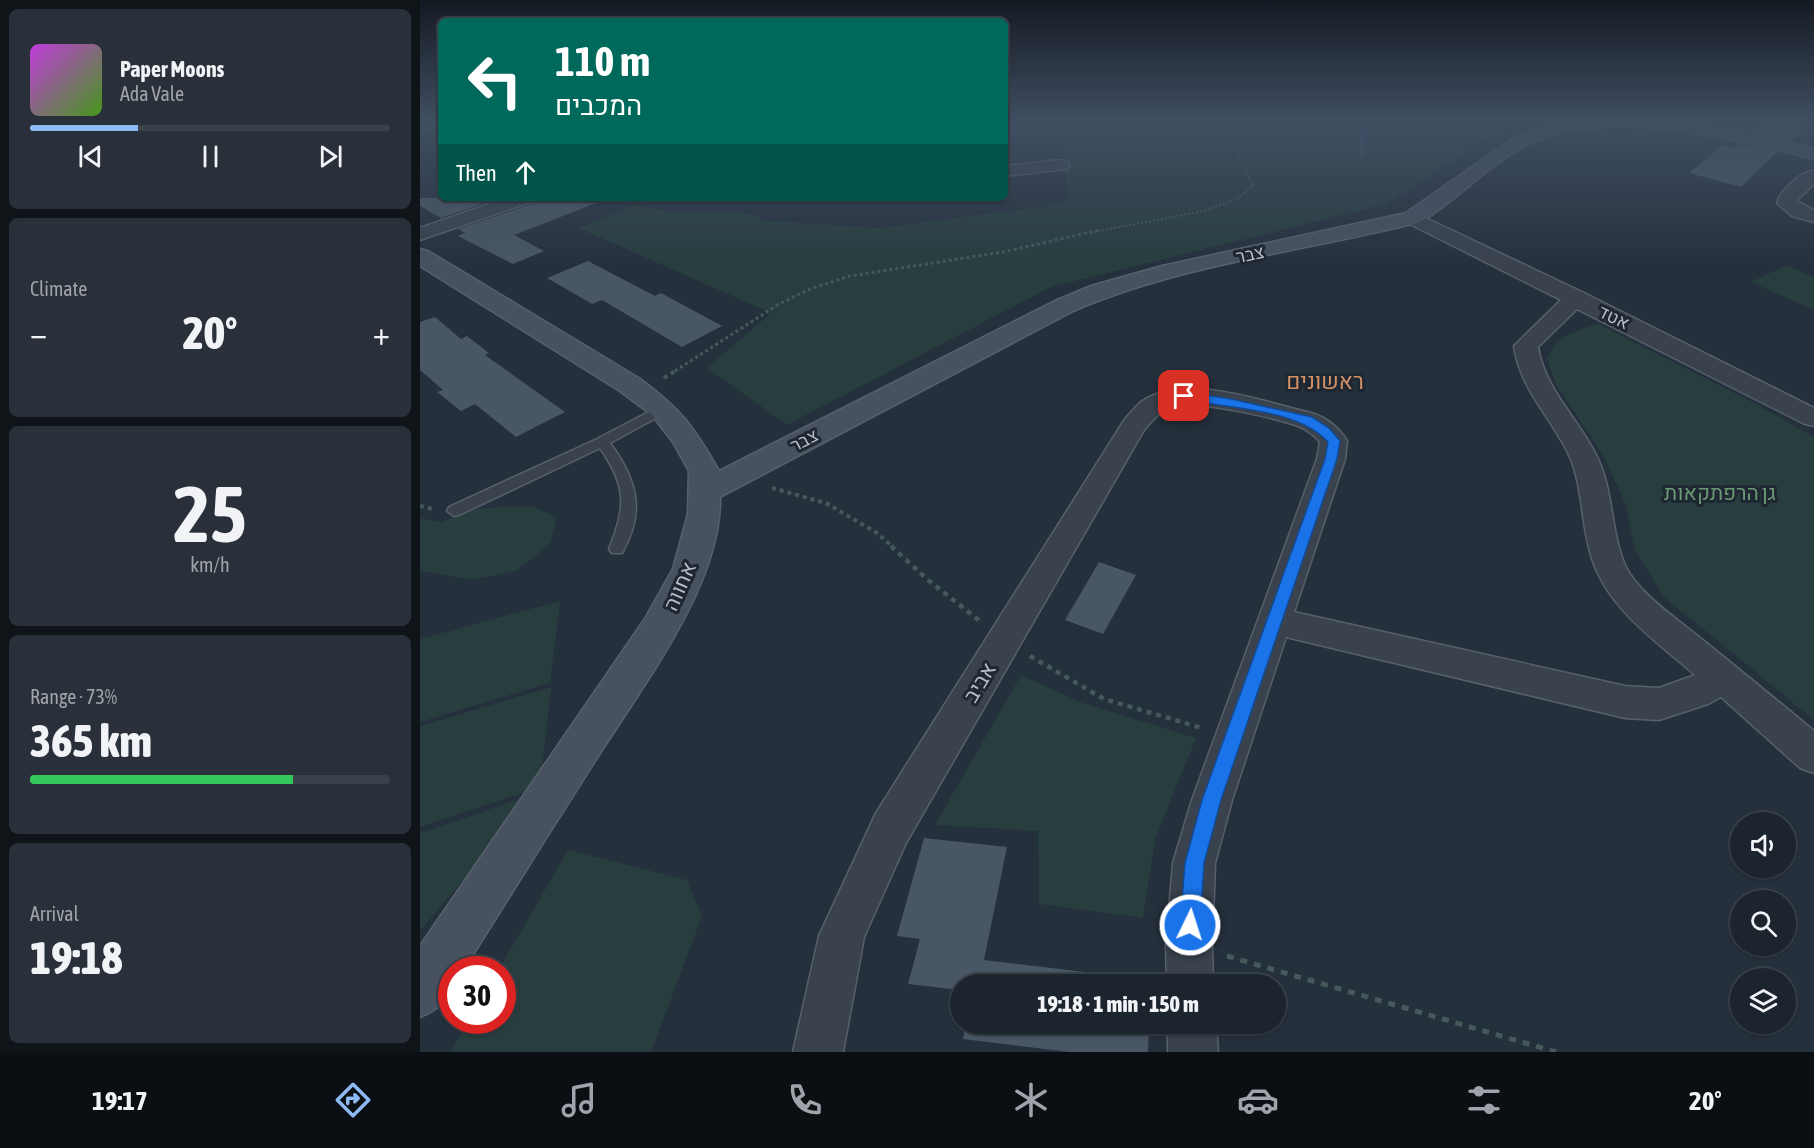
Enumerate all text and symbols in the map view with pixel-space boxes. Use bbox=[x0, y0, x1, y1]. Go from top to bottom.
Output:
text: 110 m bbox=[555, 37, 650, 85]
icon: left bbox=[456, 42, 534, 120]
text: Paper Moons bbox=[120, 56, 224, 82]
text: Ada Vale bbox=[120, 82, 184, 105]
text: המכבים bbox=[555, 90, 642, 121]
icon: previous bbox=[74, 140, 107, 173]
icon: pause bbox=[194, 140, 227, 173]
icon: next bbox=[314, 140, 347, 173]
icon: ahead bbox=[509, 156, 542, 189]
text: Then bbox=[456, 160, 497, 186]
street label: צבר bbox=[1234, 241, 1266, 267]
text: Climate bbox=[30, 277, 87, 300]
street label: אטד bbox=[1595, 301, 1633, 333]
text: 20° bbox=[183, 307, 237, 359]
text: − bbox=[30, 314, 47, 352]
text: + bbox=[373, 314, 390, 352]
district label: ראשונים bbox=[1286, 368, 1364, 394]
pin bbox=[1158, 370, 1209, 421]
icon: arrive bbox=[1167, 379, 1200, 412]
street label: צבר bbox=[787, 424, 821, 456]
text: 25 bbox=[173, 469, 247, 559]
park label: גן הרפתקאות bbox=[1664, 480, 1776, 504]
text: km/h bbox=[190, 553, 230, 576]
street label: אחווה bbox=[658, 558, 700, 614]
street label: אביב bbox=[958, 658, 1000, 706]
text: Range · 73% bbox=[30, 685, 117, 708]
text: 365 km bbox=[30, 715, 152, 767]
map controls bbox=[1730, 812, 1796, 1034]
button: sound bbox=[1730, 812, 1796, 878]
button: search bbox=[1730, 890, 1796, 956]
position arrow bbox=[1158, 893, 1222, 957]
text: Arrival bbox=[30, 902, 79, 925]
text: 19:18 bbox=[30, 932, 123, 984]
speed limit sign: 30 bbox=[438, 956, 516, 1034]
button: layers bbox=[1730, 968, 1796, 1034]
text: 19:18 · 1 min · 150 m bbox=[1037, 991, 1199, 1017]
icon: directions bbox=[332, 1079, 374, 1121]
icon: music bbox=[558, 1079, 600, 1121]
icon: phone bbox=[784, 1079, 826, 1121]
icon: climate bbox=[1010, 1079, 1052, 1121]
icon: car bbox=[1237, 1079, 1279, 1121]
icon: filters bbox=[1463, 1079, 1505, 1121]
text: 19:17 bbox=[92, 1085, 148, 1116]
text: 20° bbox=[1689, 1085, 1722, 1116]

